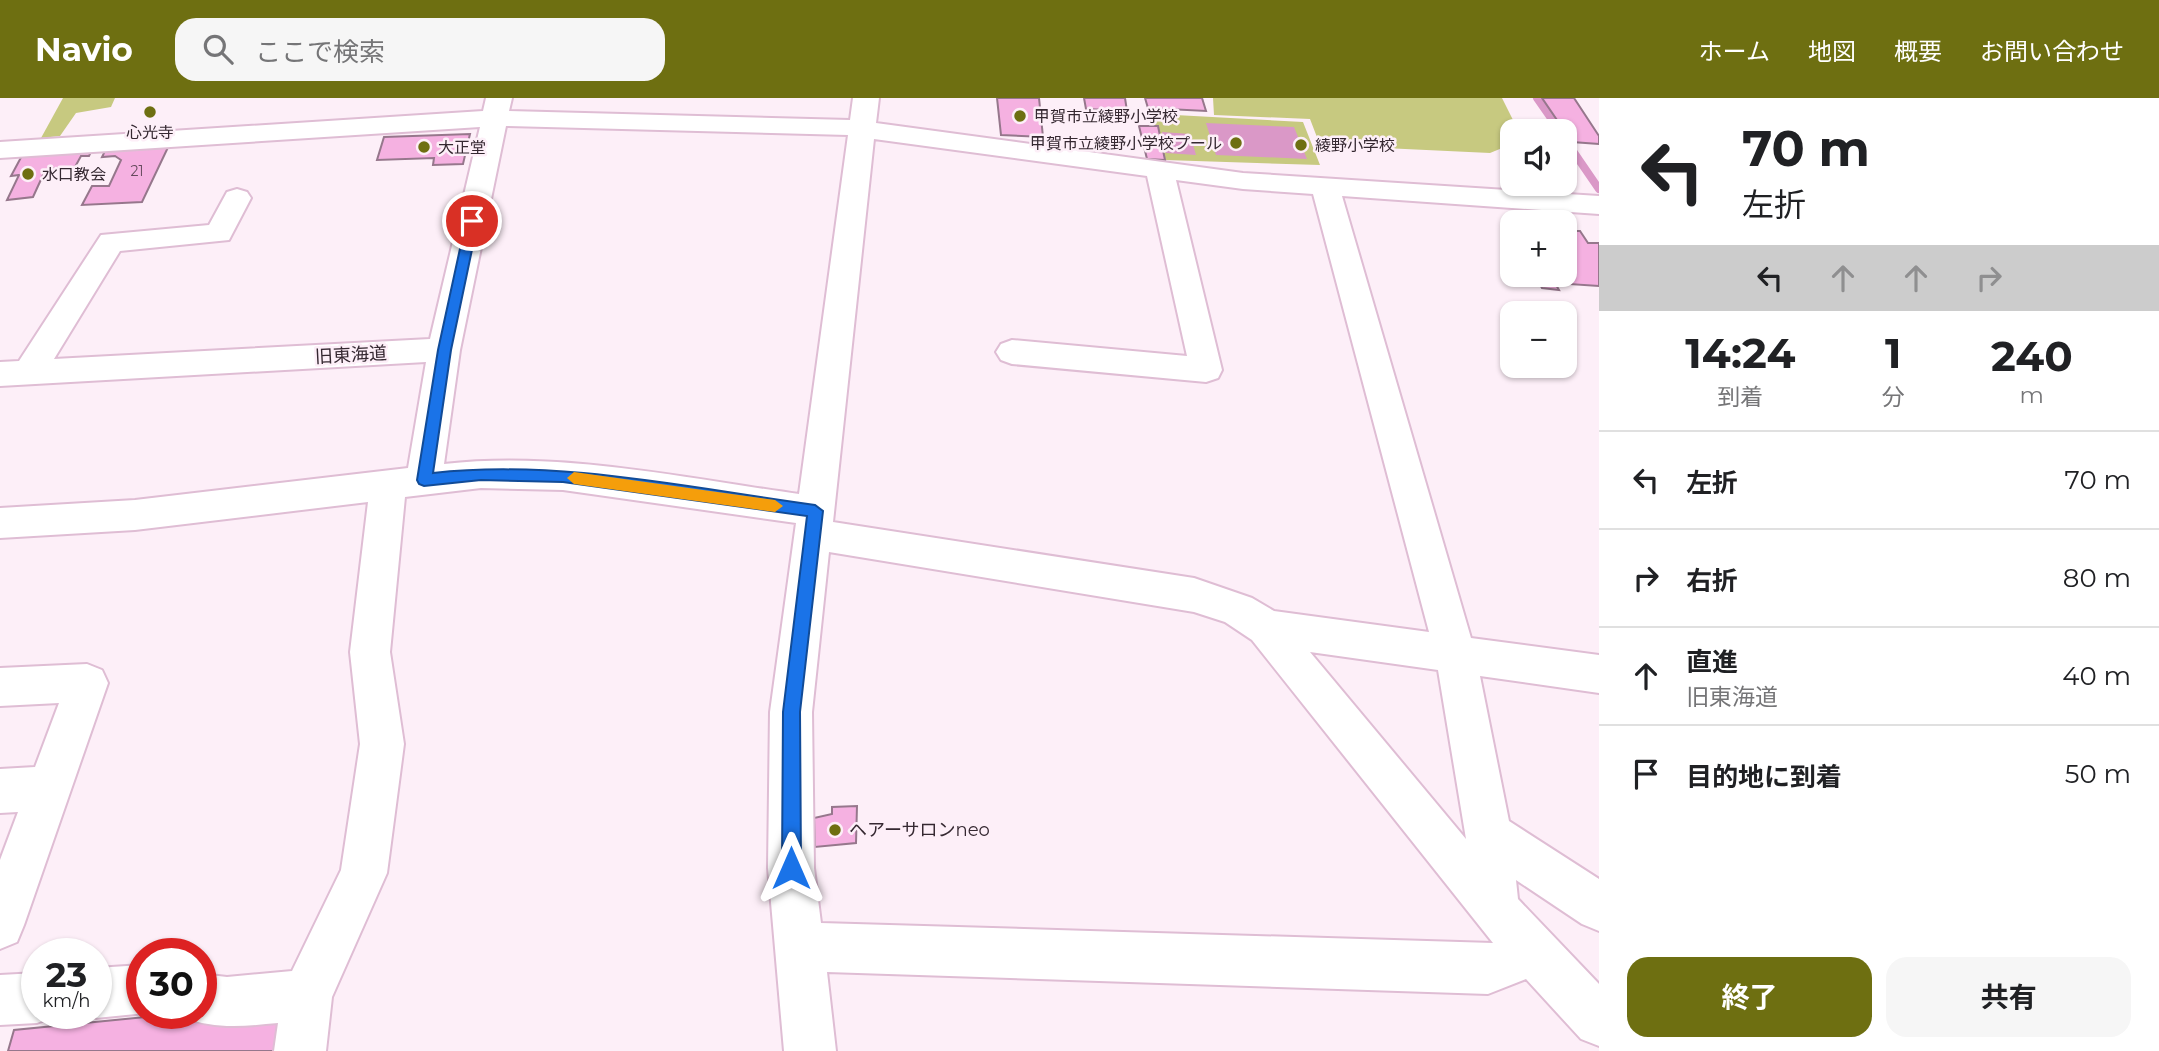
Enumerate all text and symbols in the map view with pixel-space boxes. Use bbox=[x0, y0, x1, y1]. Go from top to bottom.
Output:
search box bbox=[175, 18, 665, 81]
text: Navio bbox=[35, 29, 133, 69]
icon: search bbox=[199, 30, 237, 68]
text: ここで検索 bbox=[255, 36, 385, 68]
text: ホーム bbox=[1699, 37, 1770, 66]
text: 地図 bbox=[1808, 37, 1856, 66]
text: 概要 bbox=[1894, 37, 1942, 66]
text: お問い合わせ bbox=[1980, 37, 2124, 66]
marker: 心光寺 bbox=[142, 104, 158, 120]
place label: 甲賀市立綾野小学校 bbox=[1034, 107, 1178, 126]
marker: 甲賀市立綾野小学校 bbox=[1012, 108, 1028, 124]
map controls bbox=[1500, 119, 1577, 378]
button: sound bbox=[1500, 119, 1577, 196]
text: 70 m bbox=[1742, 119, 1870, 178]
place label: 心光寺 bbox=[126, 123, 174, 142]
icon: left bbox=[1627, 126, 1718, 217]
place label: 甲賀市立綾野小学校プール bbox=[1030, 134, 1222, 153]
marker: 甲賀市立綾野小学校プール bbox=[1228, 135, 1244, 151]
place label: 綾野小学校 bbox=[1315, 136, 1395, 155]
marker: 綾野小学校 bbox=[1293, 137, 1309, 153]
place label: 大正堂 bbox=[438, 138, 486, 157]
marker: 大正堂 bbox=[416, 139, 432, 155]
house number: 21 bbox=[130, 162, 144, 180]
place label: 水口教会 bbox=[42, 165, 106, 184]
marker: 水口教会 bbox=[20, 166, 36, 182]
text: 左折 bbox=[1742, 185, 1806, 224]
pin bbox=[442, 191, 502, 251]
icon: arrive bbox=[453, 202, 491, 240]
button: + bbox=[1500, 210, 1577, 287]
icon: left bbox=[1751, 259, 1789, 297]
icon: ahead bbox=[1824, 259, 1862, 297]
icon: ahead bbox=[1897, 259, 1935, 297]
icon: right bbox=[1970, 259, 2008, 297]
button: − bbox=[1500, 301, 1577, 378]
text: 14:24 bbox=[1685, 327, 1795, 379]
text: 1 bbox=[1885, 327, 1901, 379]
text: 240 bbox=[1991, 330, 2073, 382]
street label: 旧東海道 bbox=[314, 342, 388, 368]
text: m bbox=[2020, 381, 2044, 409]
text: 到着 bbox=[1717, 383, 1763, 411]
text: 分 bbox=[1882, 383, 1905, 411]
icon: left bbox=[1627, 461, 1665, 499]
text: 70 m bbox=[2065, 464, 2131, 496]
text: 左折 bbox=[1686, 467, 1738, 499]
icon: right bbox=[1627, 559, 1665, 597]
text: 80 m bbox=[2063, 562, 2131, 594]
text: 右折 bbox=[1686, 565, 1738, 597]
text: 直進 bbox=[1686, 646, 1738, 678]
icon: ahead bbox=[1627, 657, 1665, 695]
text: 40 m bbox=[2062, 660, 2131, 692]
text: 旧東海道 bbox=[1686, 683, 1778, 711]
icon: arrive bbox=[1627, 755, 1665, 793]
text: 50 m bbox=[2065, 758, 2131, 790]
text: 目的地に到着 bbox=[1686, 761, 1842, 793]
place label: ヘアーサロンneo bbox=[849, 819, 990, 841]
marker: ヘアーサロンneo bbox=[827, 822, 843, 838]
position arrow bbox=[754, 831, 828, 905]
speed limit sign: 30 bbox=[126, 938, 217, 1029]
text: 23 bbox=[46, 953, 87, 996]
button: 終了 bbox=[1627, 957, 1872, 1037]
button: 共有 bbox=[1886, 957, 2131, 1037]
text: km/h bbox=[42, 990, 91, 1012]

